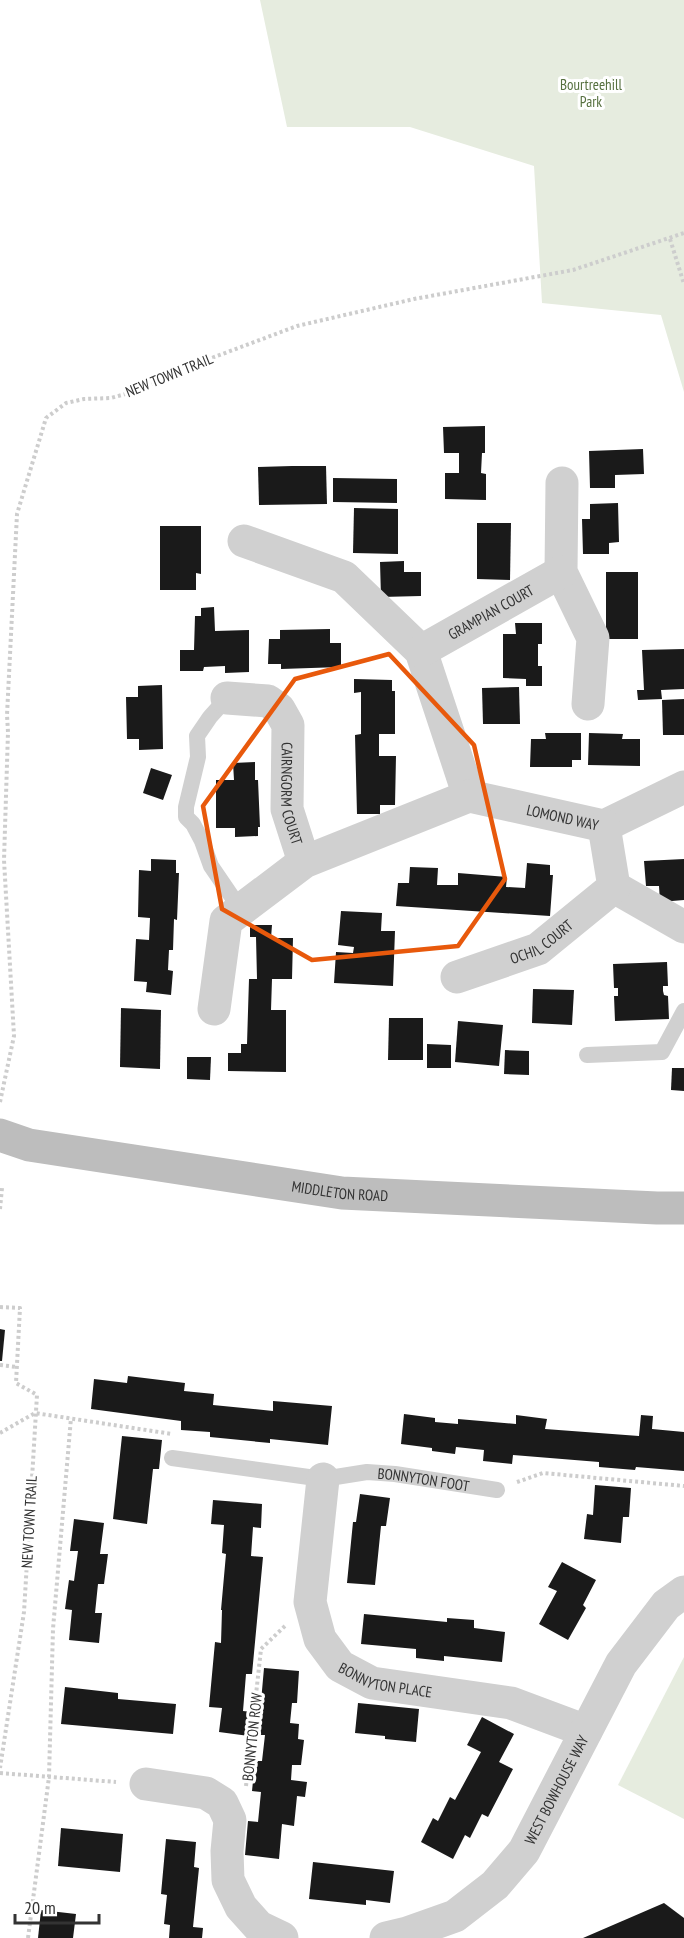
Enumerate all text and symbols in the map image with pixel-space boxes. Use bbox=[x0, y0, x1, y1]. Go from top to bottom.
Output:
park label: Bourtreehill Park bbox=[560, 75, 622, 111]
street label: NEW TOWN TRAIL bbox=[123, 349, 216, 401]
street label: GRAMPIAN COURT bbox=[444, 580, 537, 643]
street label: CAIRNGORM COURT bbox=[277, 742, 307, 847]
street label: LOMOND WAY bbox=[525, 800, 601, 834]
street label: OCHIL COURT bbox=[507, 915, 577, 968]
street label: MIDDLETON ROAD bbox=[290, 1176, 389, 1205]
street label: BONNYTON FOOT bbox=[377, 1463, 471, 1495]
street label: NEW TOWN TRAIL bbox=[17, 1475, 41, 1569]
street label: BONNYTON PLACE bbox=[335, 1658, 433, 1701]
street label: BONNYTON ROW bbox=[238, 1692, 266, 1782]
street label: WEST BOWHOUSE WAY bbox=[520, 1732, 592, 1847]
scale bar bbox=[15, 1887, 99, 1925]
text: 20 m bbox=[24, 1896, 56, 1919]

